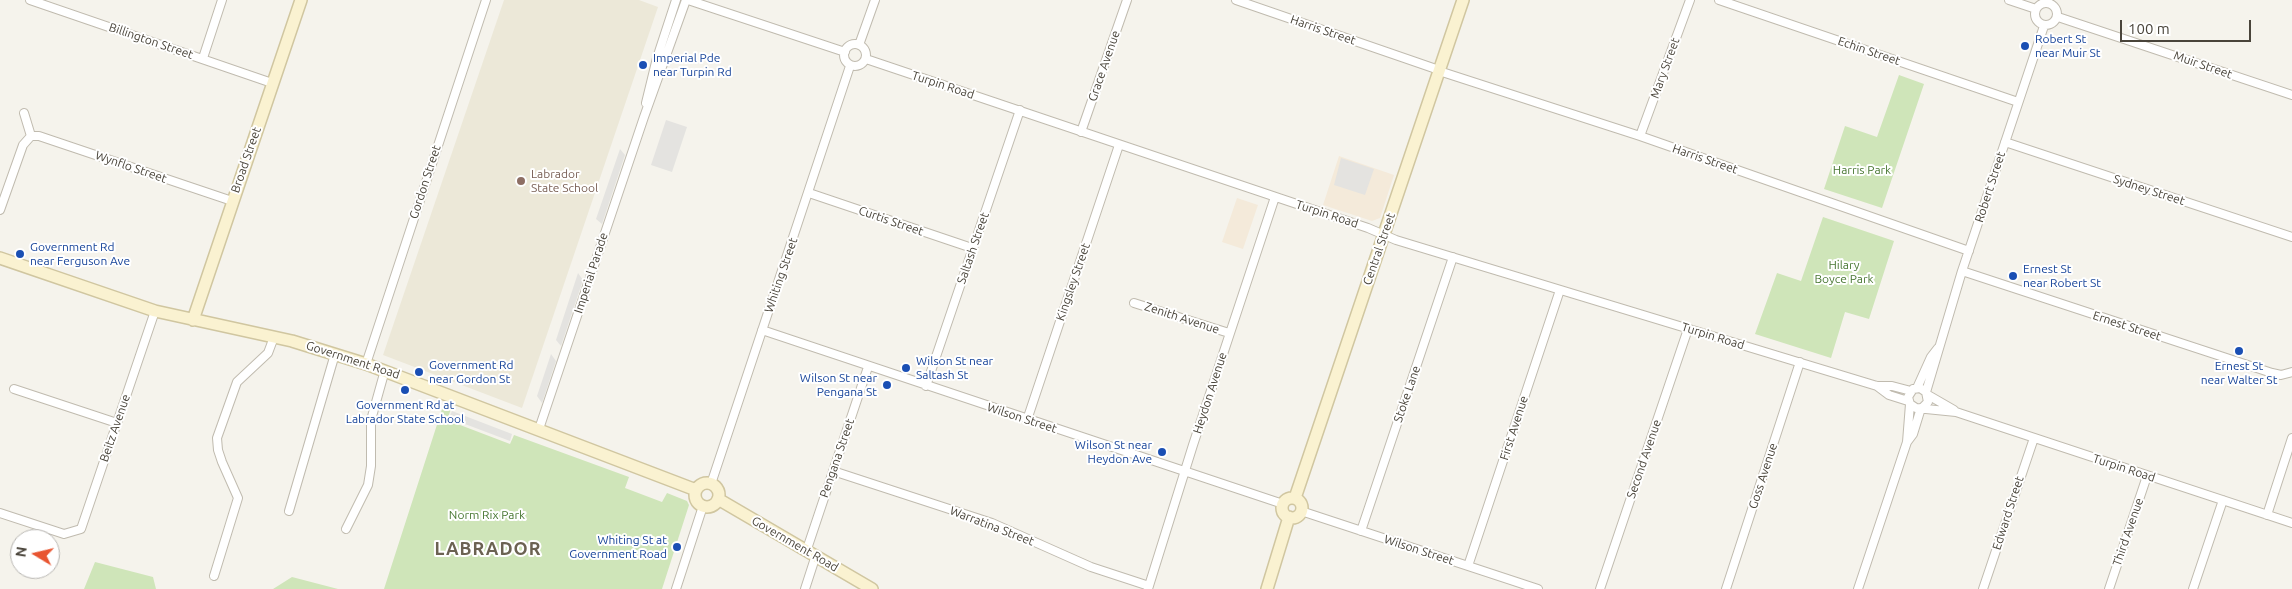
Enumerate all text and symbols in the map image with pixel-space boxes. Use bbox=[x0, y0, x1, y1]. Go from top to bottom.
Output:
scale bar bbox=[2122, 10, 2253, 42]
street label: Harris Street bbox=[1289, 12, 1357, 48]
street label: Billington Street bbox=[107, 20, 195, 62]
text: 100 m bbox=[2128, 20, 2170, 37]
street label: Grace Avenue bbox=[1085, 29, 1123, 103]
place label: Robert St near Muir St bbox=[2035, 32, 2100, 60]
street label: Echin Street bbox=[1836, 34, 1902, 68]
street label: Mary Street bbox=[1647, 36, 1683, 100]
marker: Robert St near Muir St bbox=[2019, 40, 2031, 52]
street label: Muir Street bbox=[2172, 48, 2234, 82]
place label: Imperial Pde near Turpin Rd bbox=[653, 51, 732, 79]
marker: Imperial Pde near Turpin Rd bbox=[637, 59, 649, 71]
street label: Turpin Road bbox=[910, 68, 976, 102]
street label: Broad Street bbox=[228, 125, 264, 195]
street label: Harris Street bbox=[1671, 141, 1739, 177]
street label: Gordon Street bbox=[406, 143, 444, 221]
street label: Wynflo Street bbox=[93, 148, 169, 186]
street label: Robert Street bbox=[1972, 150, 2008, 224]
park label: Harris Park bbox=[1833, 163, 1891, 177]
place label: Labrador State School bbox=[531, 167, 598, 195]
street label: Sydney Street bbox=[2111, 172, 2187, 208]
marker: Labrador State School bbox=[515, 175, 527, 187]
street label: Turpin Road bbox=[1294, 197, 1360, 231]
street label: Curtis Street bbox=[857, 203, 925, 239]
street label: Saltash Street bbox=[954, 210, 992, 286]
street label: Central Street bbox=[1360, 211, 1398, 287]
street label: Imperial Parade bbox=[571, 231, 611, 315]
street label: Whiting Street bbox=[761, 236, 801, 314]
place label: Government Rd near Ferguson Ave bbox=[30, 240, 130, 268]
street label: Kingsley Street bbox=[1053, 241, 1093, 323]
marker: Government Rd near Ferguson Ave bbox=[14, 248, 26, 260]
park label: Hilary Boyce Park bbox=[1814, 258, 1874, 286]
place label: Ernest St near Robert St bbox=[2023, 262, 2101, 290]
marker: Ernest St near Robert St bbox=[2007, 270, 2019, 282]
street label: Zenith Avenue bbox=[1143, 299, 1221, 337]
street label: Ernest Street bbox=[2091, 308, 2163, 344]
street label: Turpin Road bbox=[1680, 320, 1746, 352]
street label: Government Road bbox=[304, 338, 402, 382]
marker: Ernest St near Walter St bbox=[2233, 345, 2245, 357]
street label: Heydon Avenue bbox=[1190, 350, 1230, 436]
place label: Wilson St near Saltash St bbox=[916, 354, 993, 382]
place label: Government Rd near Gordon St bbox=[429, 358, 514, 386]
place label: Ernest St near Walter St bbox=[2201, 359, 2277, 387]
marker: Wilson St near Saltash St bbox=[900, 362, 912, 374]
street label: Stoke Lane bbox=[1391, 364, 1423, 424]
marker: Government Rd near Gordon St bbox=[413, 366, 425, 378]
place label: Wilson St near Pengana St bbox=[800, 371, 877, 399]
marker: Wilson St near Pengana St bbox=[881, 379, 893, 391]
marker: Government Rd at Labrador State School bbox=[399, 384, 411, 396]
street label: Beitz Avenue bbox=[97, 392, 133, 464]
street label: First Avenue bbox=[1497, 394, 1531, 462]
place label: Government Rd at Labrador State School bbox=[346, 398, 464, 426]
street label: Wilson Street bbox=[985, 400, 1059, 436]
street label: Pengana Street bbox=[817, 417, 857, 499]
street label: Second Avenue bbox=[1624, 418, 1664, 500]
place label: Wilson St near Heydon Ave bbox=[1075, 438, 1152, 466]
street label: Goss Avenue bbox=[1746, 441, 1780, 511]
marker: Wilson St near Heydon Ave bbox=[1156, 446, 1168, 458]
street label: Turpin Road bbox=[2091, 451, 2157, 485]
street label: Edward Street bbox=[1989, 474, 2027, 552]
street label: Third Avenue bbox=[2110, 496, 2146, 568]
street label: Warratina Street bbox=[948, 503, 1036, 549]
park label: Norm Rix Park bbox=[449, 508, 525, 522]
street label: Government Road bbox=[749, 513, 841, 575]
north arrow bbox=[10, 529, 60, 579]
street label: Wilson Street bbox=[1382, 532, 1456, 568]
place label: Whiting St at Government Road bbox=[569, 533, 667, 561]
district label: LABRADOR bbox=[433, 538, 543, 560]
marker: Whiting St at Government Road bbox=[671, 541, 683, 553]
text: N bbox=[12, 545, 30, 558]

